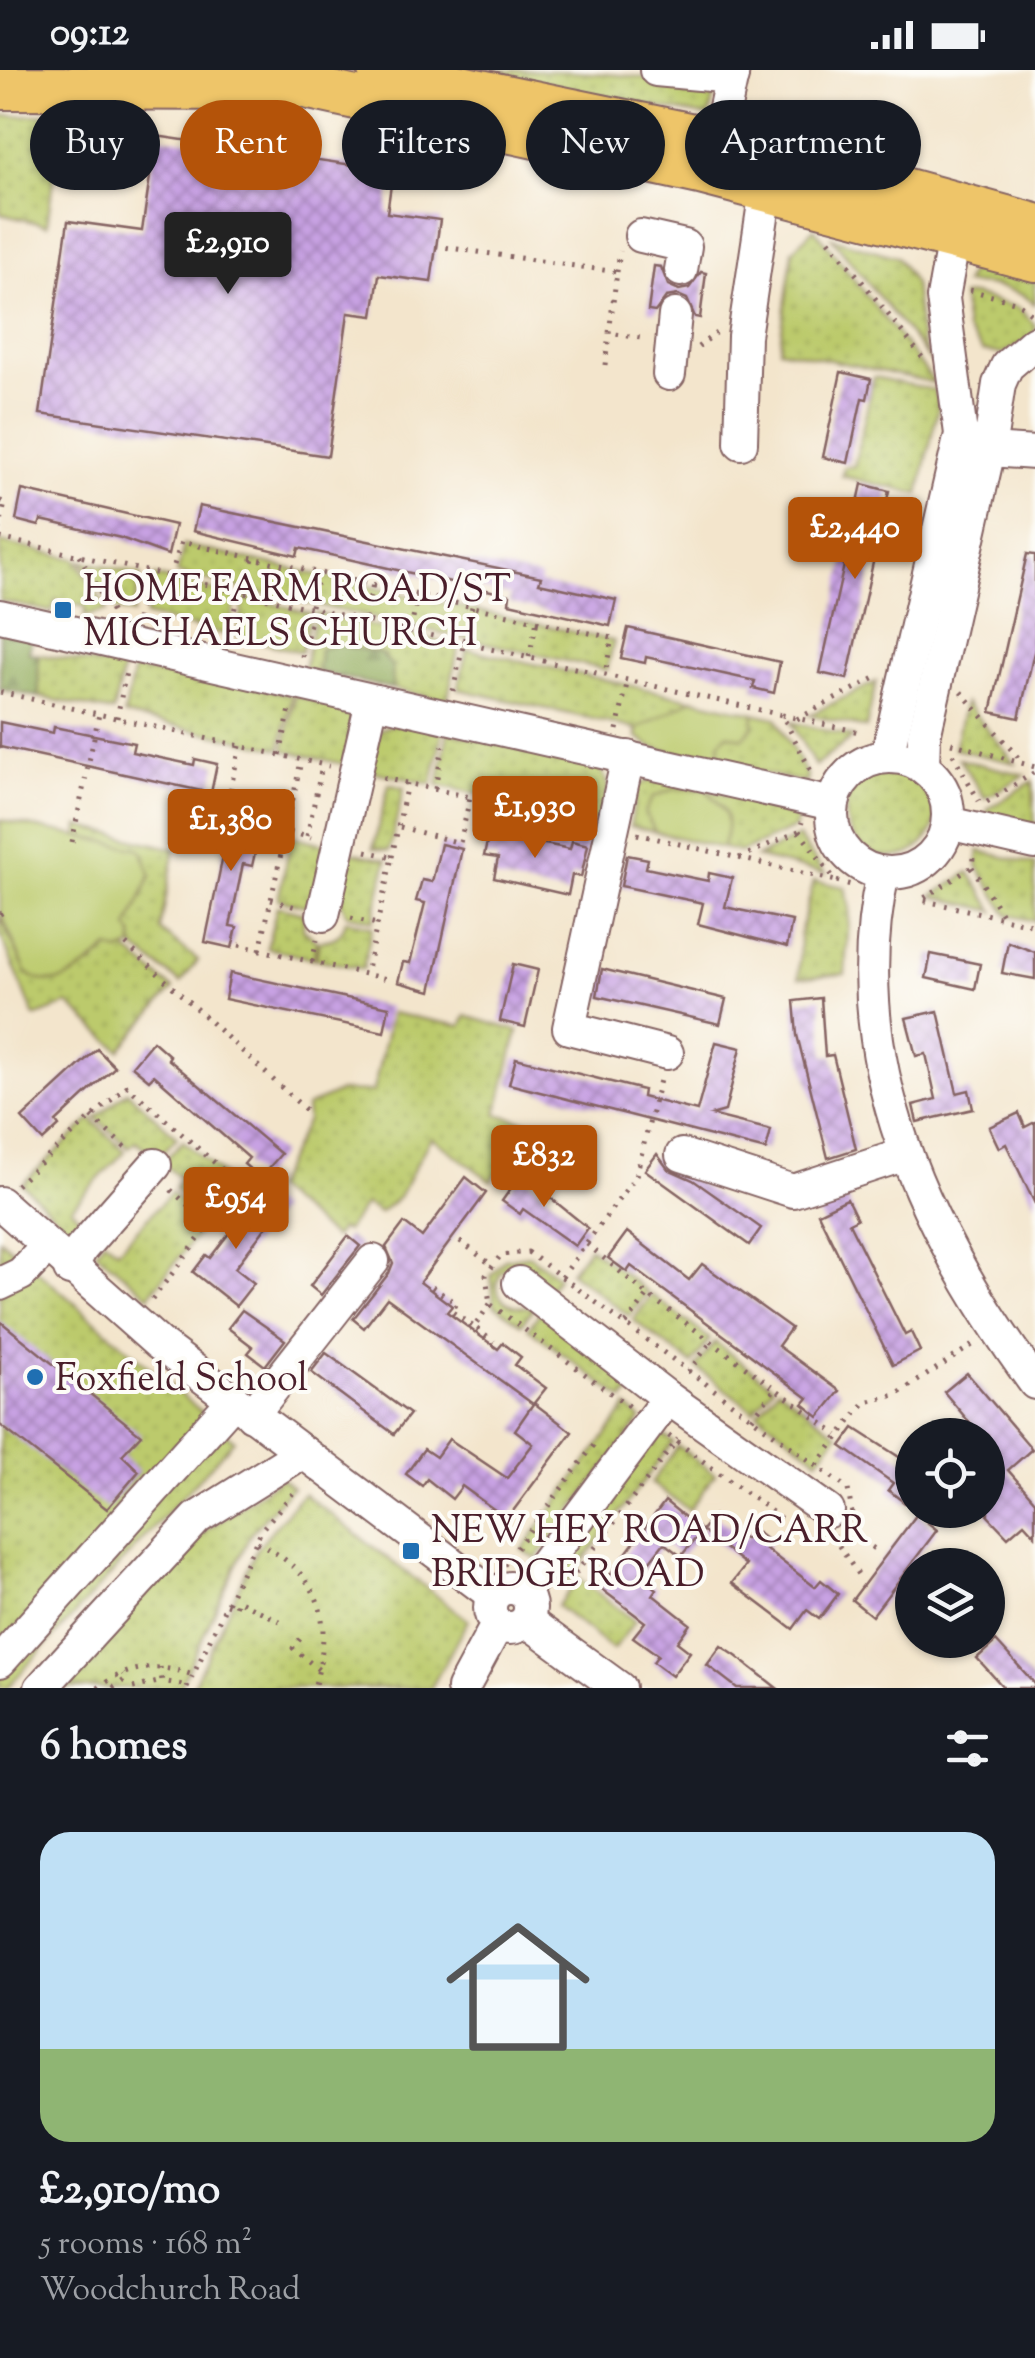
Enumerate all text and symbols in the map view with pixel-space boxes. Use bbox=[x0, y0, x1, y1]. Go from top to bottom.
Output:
text: 09:12 bbox=[50, 8, 129, 62]
chip: Buy bbox=[30, 100, 160, 190]
chip: Rent bbox=[180, 100, 322, 190]
chip: Filters bbox=[342, 100, 506, 190]
chip: New bbox=[526, 100, 665, 190]
chip: Apartment bbox=[685, 100, 921, 190]
pin: £2,910 bbox=[147, 212, 309, 297]
text: £2,910 bbox=[186, 221, 270, 267]
pin: £2,440 bbox=[774, 497, 936, 582]
text: £2,440 bbox=[810, 506, 900, 552]
place label: HOME FARM ROAD/ST MICHAELS CHURCH bbox=[83, 565, 511, 663]
marker: HOME FARM ROAD/ST MICHAELS CHURCH bbox=[52, 599, 74, 621]
pin: £1,930 bbox=[454, 776, 616, 861]
text: £1,930 bbox=[494, 785, 576, 831]
pin: £1,380 bbox=[150, 789, 312, 874]
text: £1,380 bbox=[190, 798, 272, 844]
pin: £832 bbox=[485, 1125, 603, 1210]
text: £832 bbox=[513, 1134, 575, 1180]
pin: £954 bbox=[177, 1167, 295, 1252]
text: £954 bbox=[206, 1176, 266, 1222]
place label: Foxfield School bbox=[55, 1354, 308, 1408]
marker: Foxfield School bbox=[24, 1366, 46, 1388]
map controls bbox=[895, 1418, 1005, 1658]
button: locate bbox=[895, 1418, 1005, 1528]
place label: NEW HEY ROAD/CARR BRIDGE ROAD bbox=[431, 1506, 869, 1604]
marker: NEW HEY ROAD/CARR BRIDGE ROAD bbox=[400, 1540, 422, 1562]
button: layers bbox=[895, 1548, 1005, 1658]
text: 6 homes bbox=[40, 1718, 187, 1778]
icon: filters bbox=[940, 1721, 995, 1776]
icon: home bbox=[428, 1897, 608, 2077]
text: £2,910/mo bbox=[40, 2162, 220, 2222]
text: 5 rooms · 168 m² bbox=[40, 2222, 252, 2268]
text: Woodchurch Road bbox=[40, 2268, 300, 2314]

